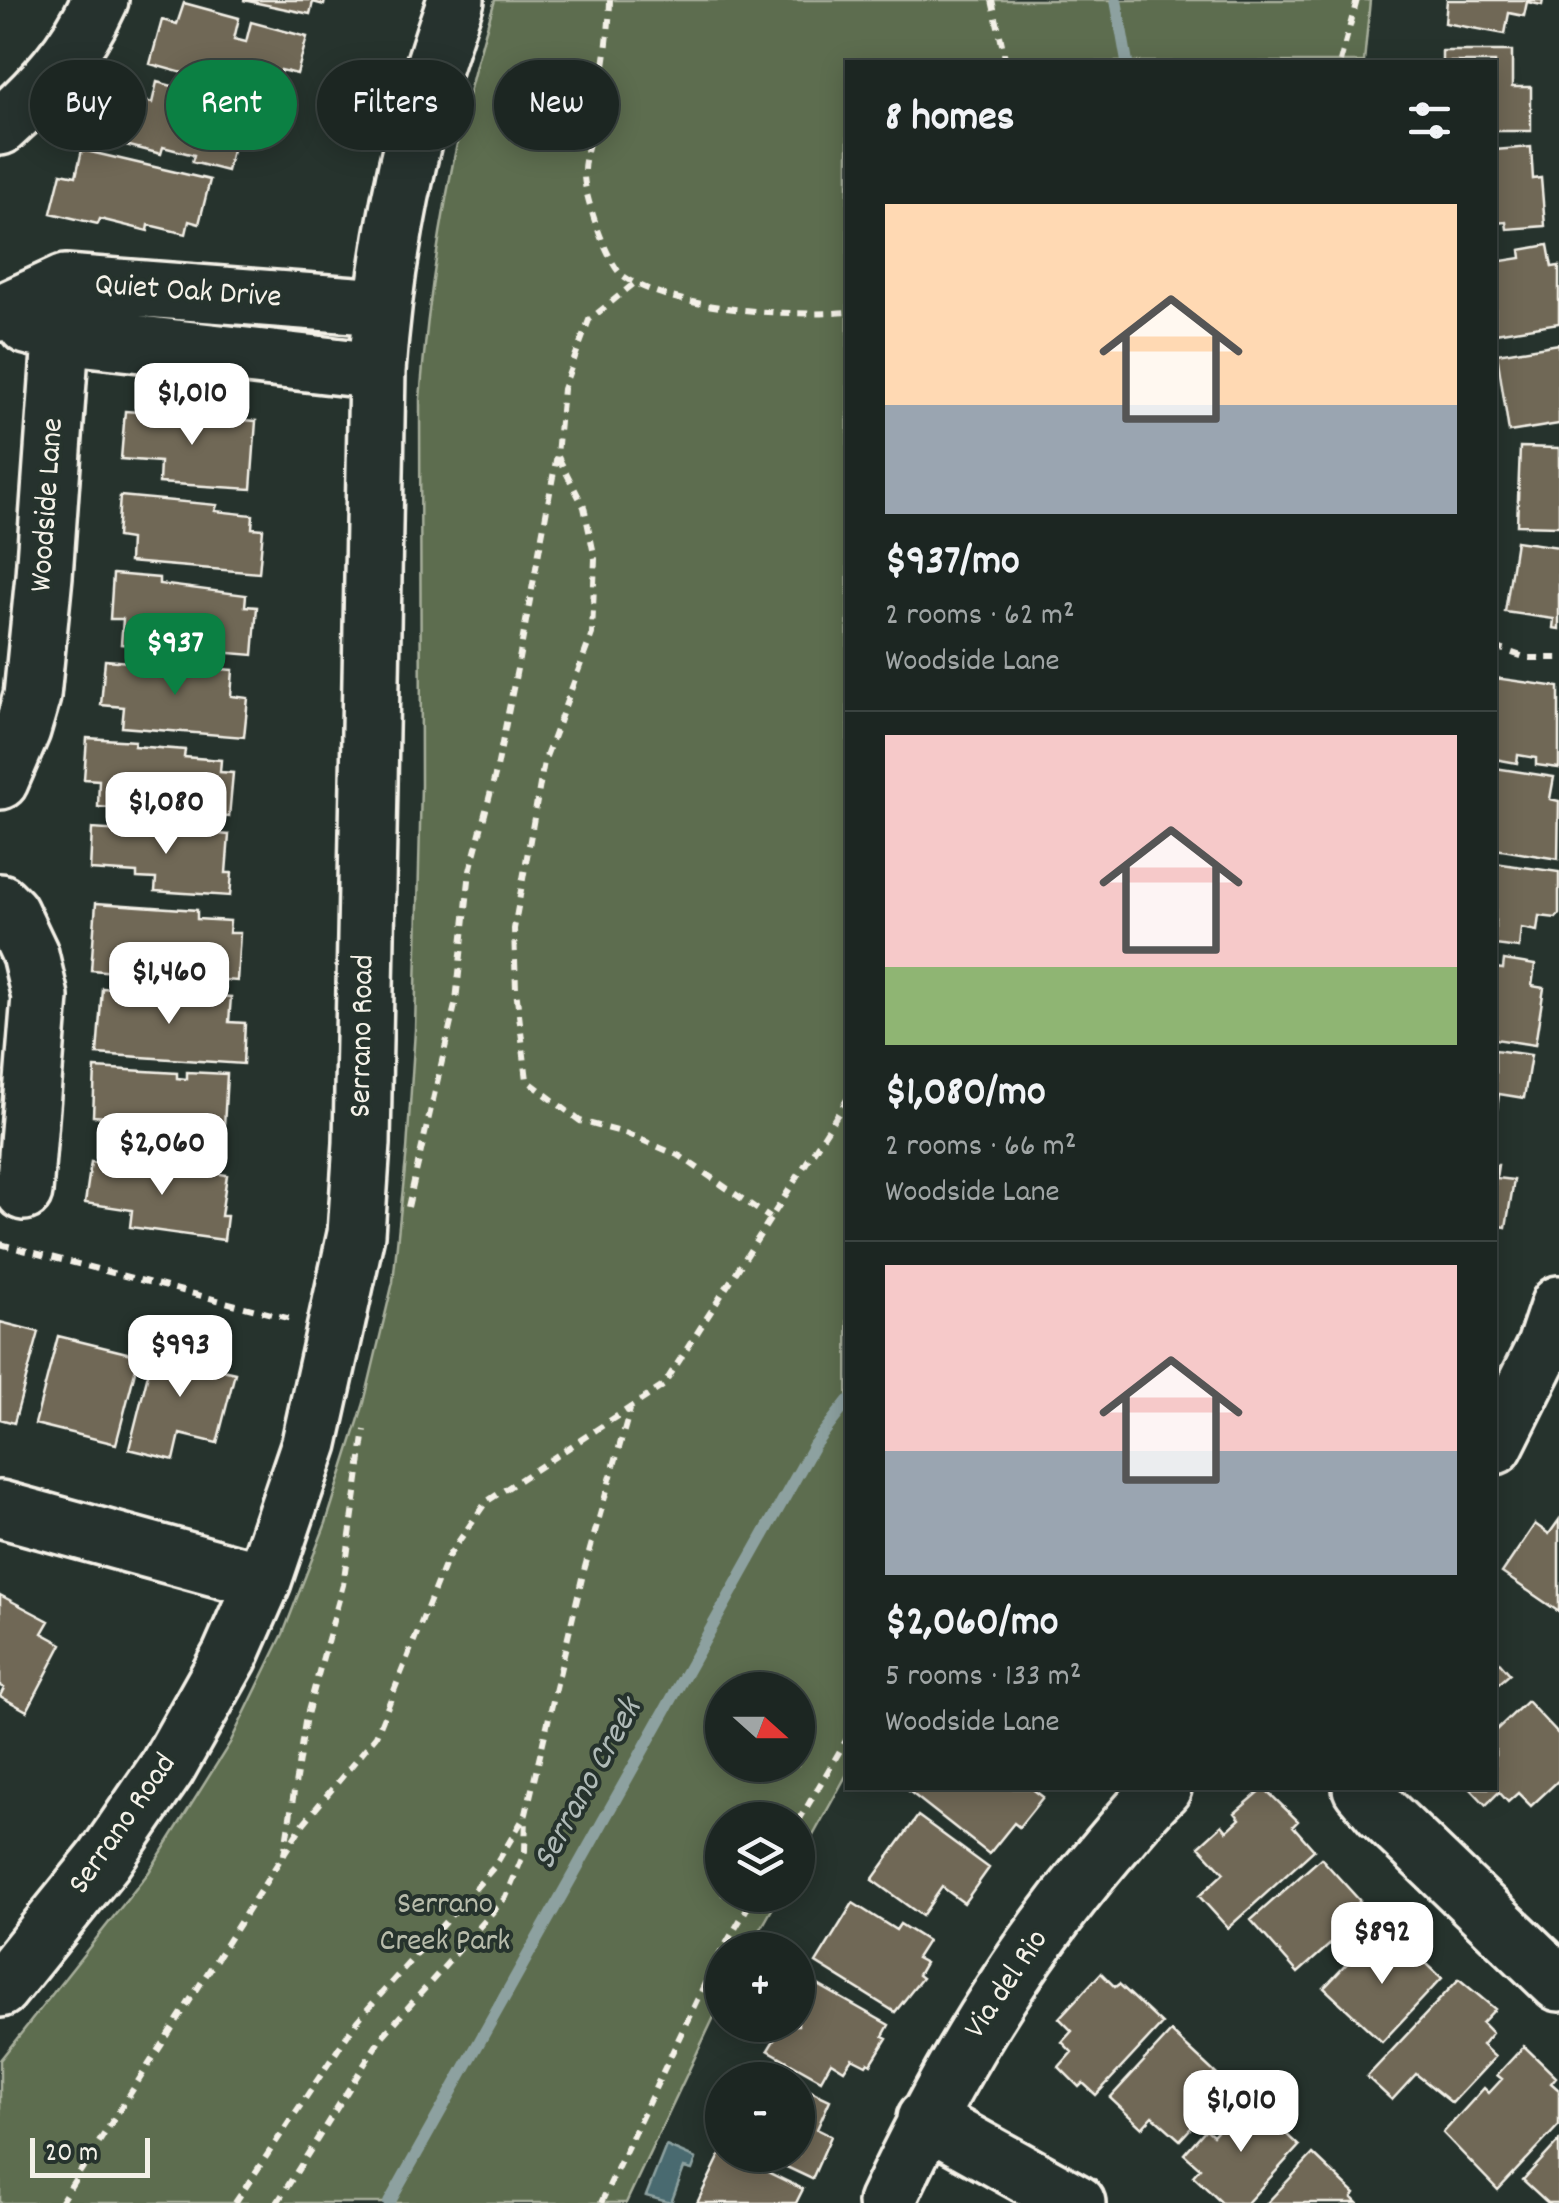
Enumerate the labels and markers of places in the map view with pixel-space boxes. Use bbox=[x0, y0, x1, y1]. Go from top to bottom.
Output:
pin: $1,010 bbox=[111, 363, 273, 448]
pin: $937 bbox=[116, 613, 234, 698]
pin: $1,080 bbox=[85, 772, 247, 857]
pin: $1,460 bbox=[88, 942, 250, 1027]
pin: $2,060 bbox=[81, 1113, 243, 1198]
pin: $993 bbox=[121, 1315, 239, 1400]
pin: $892 bbox=[1323, 1902, 1441, 1987]
pin: $1,010 bbox=[1160, 2070, 1322, 2155]

